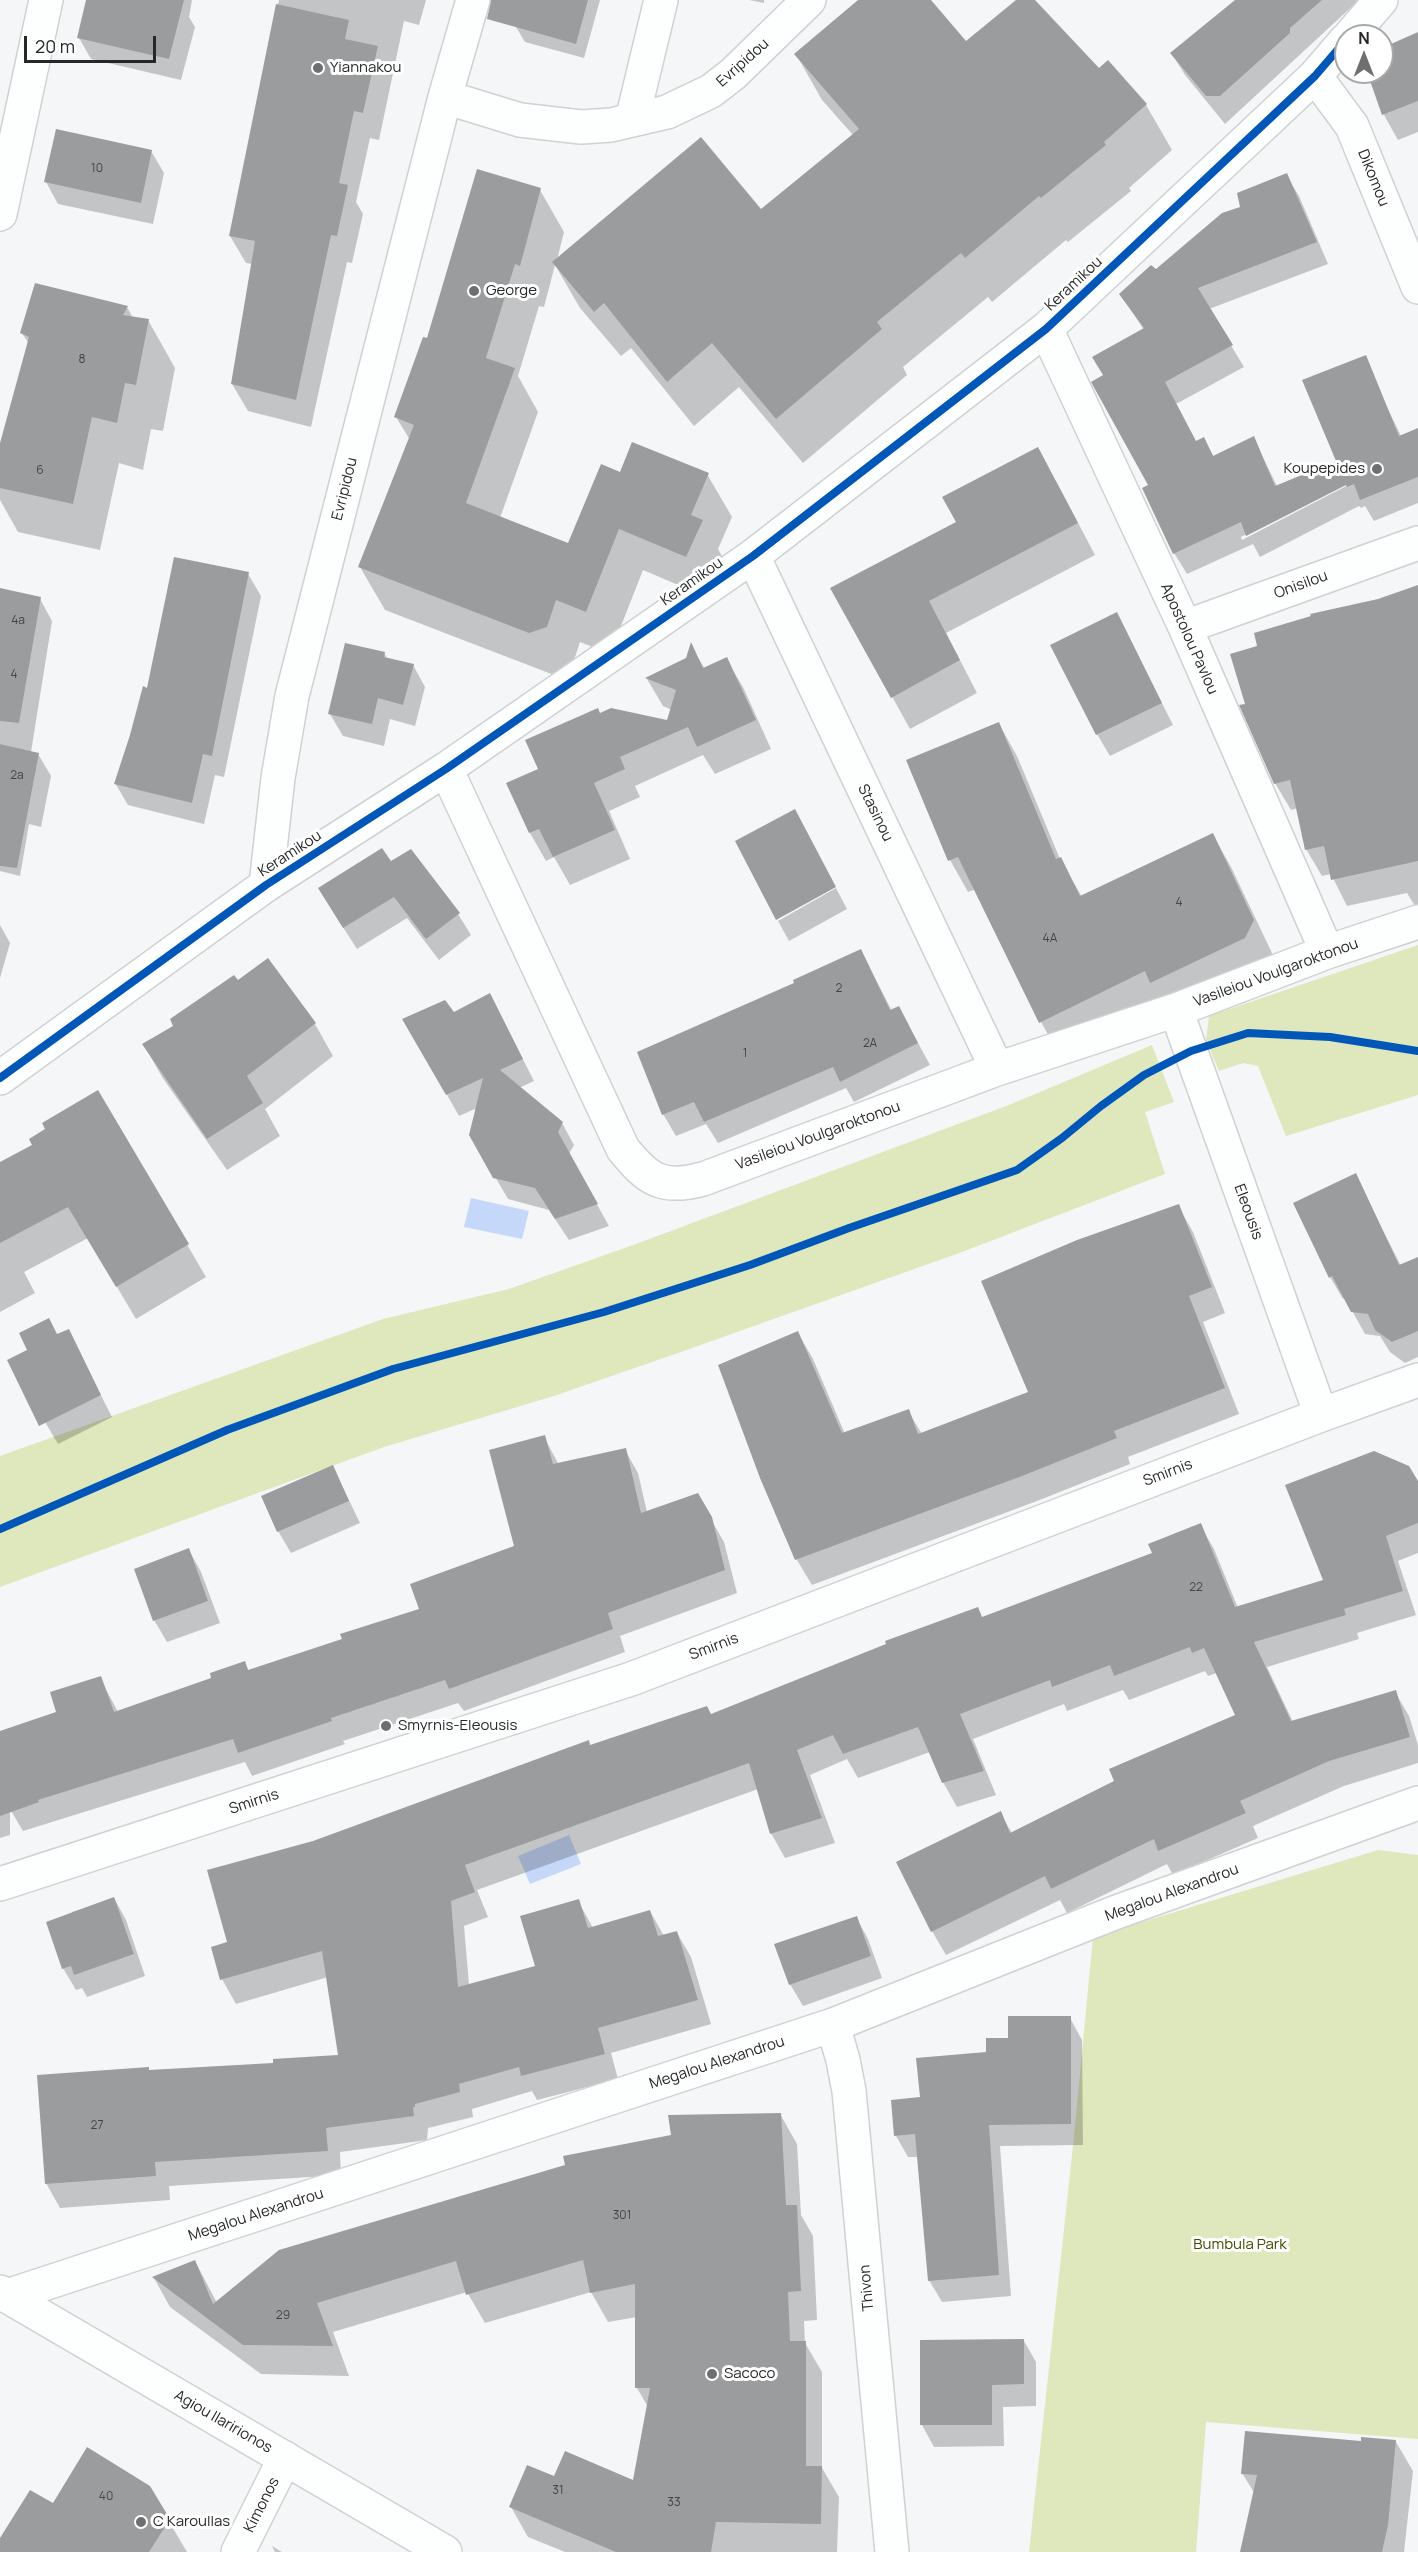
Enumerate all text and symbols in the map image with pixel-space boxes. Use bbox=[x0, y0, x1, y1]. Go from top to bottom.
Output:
scale bar bbox=[27, 24, 159, 62]
north arrow bbox=[1334, 24, 1394, 84]
text: N bbox=[1358, 27, 1370, 49]
text: 20 m bbox=[35, 34, 75, 58]
street label: Evripidou bbox=[713, 35, 773, 91]
place label: Yiannakou bbox=[330, 59, 401, 77]
marker: Yiannakou bbox=[311, 61, 325, 75]
street label: Dikomou bbox=[1353, 147, 1393, 209]
house number: 10 bbox=[91, 162, 103, 176]
street label: Keramikou bbox=[1042, 253, 1106, 315]
place label: George bbox=[486, 282, 537, 300]
marker: George bbox=[467, 284, 481, 298]
house number: 8 bbox=[79, 353, 85, 367]
street label: Evripidou bbox=[329, 456, 361, 522]
place label: Koupepides bbox=[1284, 460, 1365, 478]
marker: Koupepides bbox=[1370, 462, 1384, 476]
house number: 6 bbox=[36, 464, 44, 478]
street label: Keramikou bbox=[657, 554, 727, 610]
street label: Onisilou bbox=[1272, 567, 1330, 603]
street label: Apostolou Pavlou bbox=[1156, 581, 1222, 697]
house number: 4a bbox=[11, 614, 25, 628]
house number: 4 bbox=[10, 668, 18, 682]
house number: 2a bbox=[10, 769, 24, 783]
street label: Stasinou bbox=[853, 781, 897, 845]
street label: Keramikou bbox=[255, 827, 325, 881]
house number: 4 bbox=[1175, 896, 1183, 910]
house number: 4A bbox=[1043, 932, 1057, 946]
street label: Vasileiou Voulgaroktonou bbox=[1191, 935, 1361, 1011]
house number: 2 bbox=[836, 982, 842, 996]
house number: 2A bbox=[863, 1037, 877, 1051]
house number: 1 bbox=[743, 1047, 747, 1061]
street label: Vasileiou Voulgaroktonou bbox=[733, 1098, 903, 1174]
street label: Eleousis bbox=[1230, 1182, 1266, 1242]
street label: Smirnis bbox=[1141, 1455, 1195, 1491]
house number: 22 bbox=[1189, 1581, 1203, 1595]
street label: Smirnis bbox=[687, 1629, 741, 1665]
place label: Smyrnis-Eleousis bbox=[398, 1717, 517, 1735]
marker: Smyrnis-Eleousis bbox=[379, 1719, 393, 1733]
street label: Smirnis bbox=[227, 1786, 281, 1818]
street label: Megalou Alexandrou bbox=[1103, 1860, 1241, 1926]
street label: Megalou Alexandrou bbox=[647, 2033, 787, 2093]
house number: 27 bbox=[91, 2119, 103, 2133]
street label: Megalou Alexandrou bbox=[186, 2185, 326, 2245]
house number: 301 bbox=[613, 2209, 631, 2223]
park label: Bumbula Park bbox=[1193, 2236, 1287, 2254]
street label: Thivon bbox=[856, 2264, 878, 2312]
house number: 29 bbox=[276, 2309, 290, 2323]
place label: Sacoco bbox=[724, 2365, 775, 2383]
marker: Sacoco bbox=[705, 2367, 719, 2381]
street label: Agiou Ilaririonos bbox=[171, 2387, 275, 2457]
street label: Kimonos bbox=[240, 2474, 284, 2536]
house number: 31 bbox=[552, 2484, 564, 2498]
house number: 40 bbox=[99, 2490, 113, 2504]
house number: 33 bbox=[667, 2496, 681, 2510]
place label: C Karoullas bbox=[153, 2513, 230, 2531]
marker: C Karoullas bbox=[134, 2515, 148, 2529]

